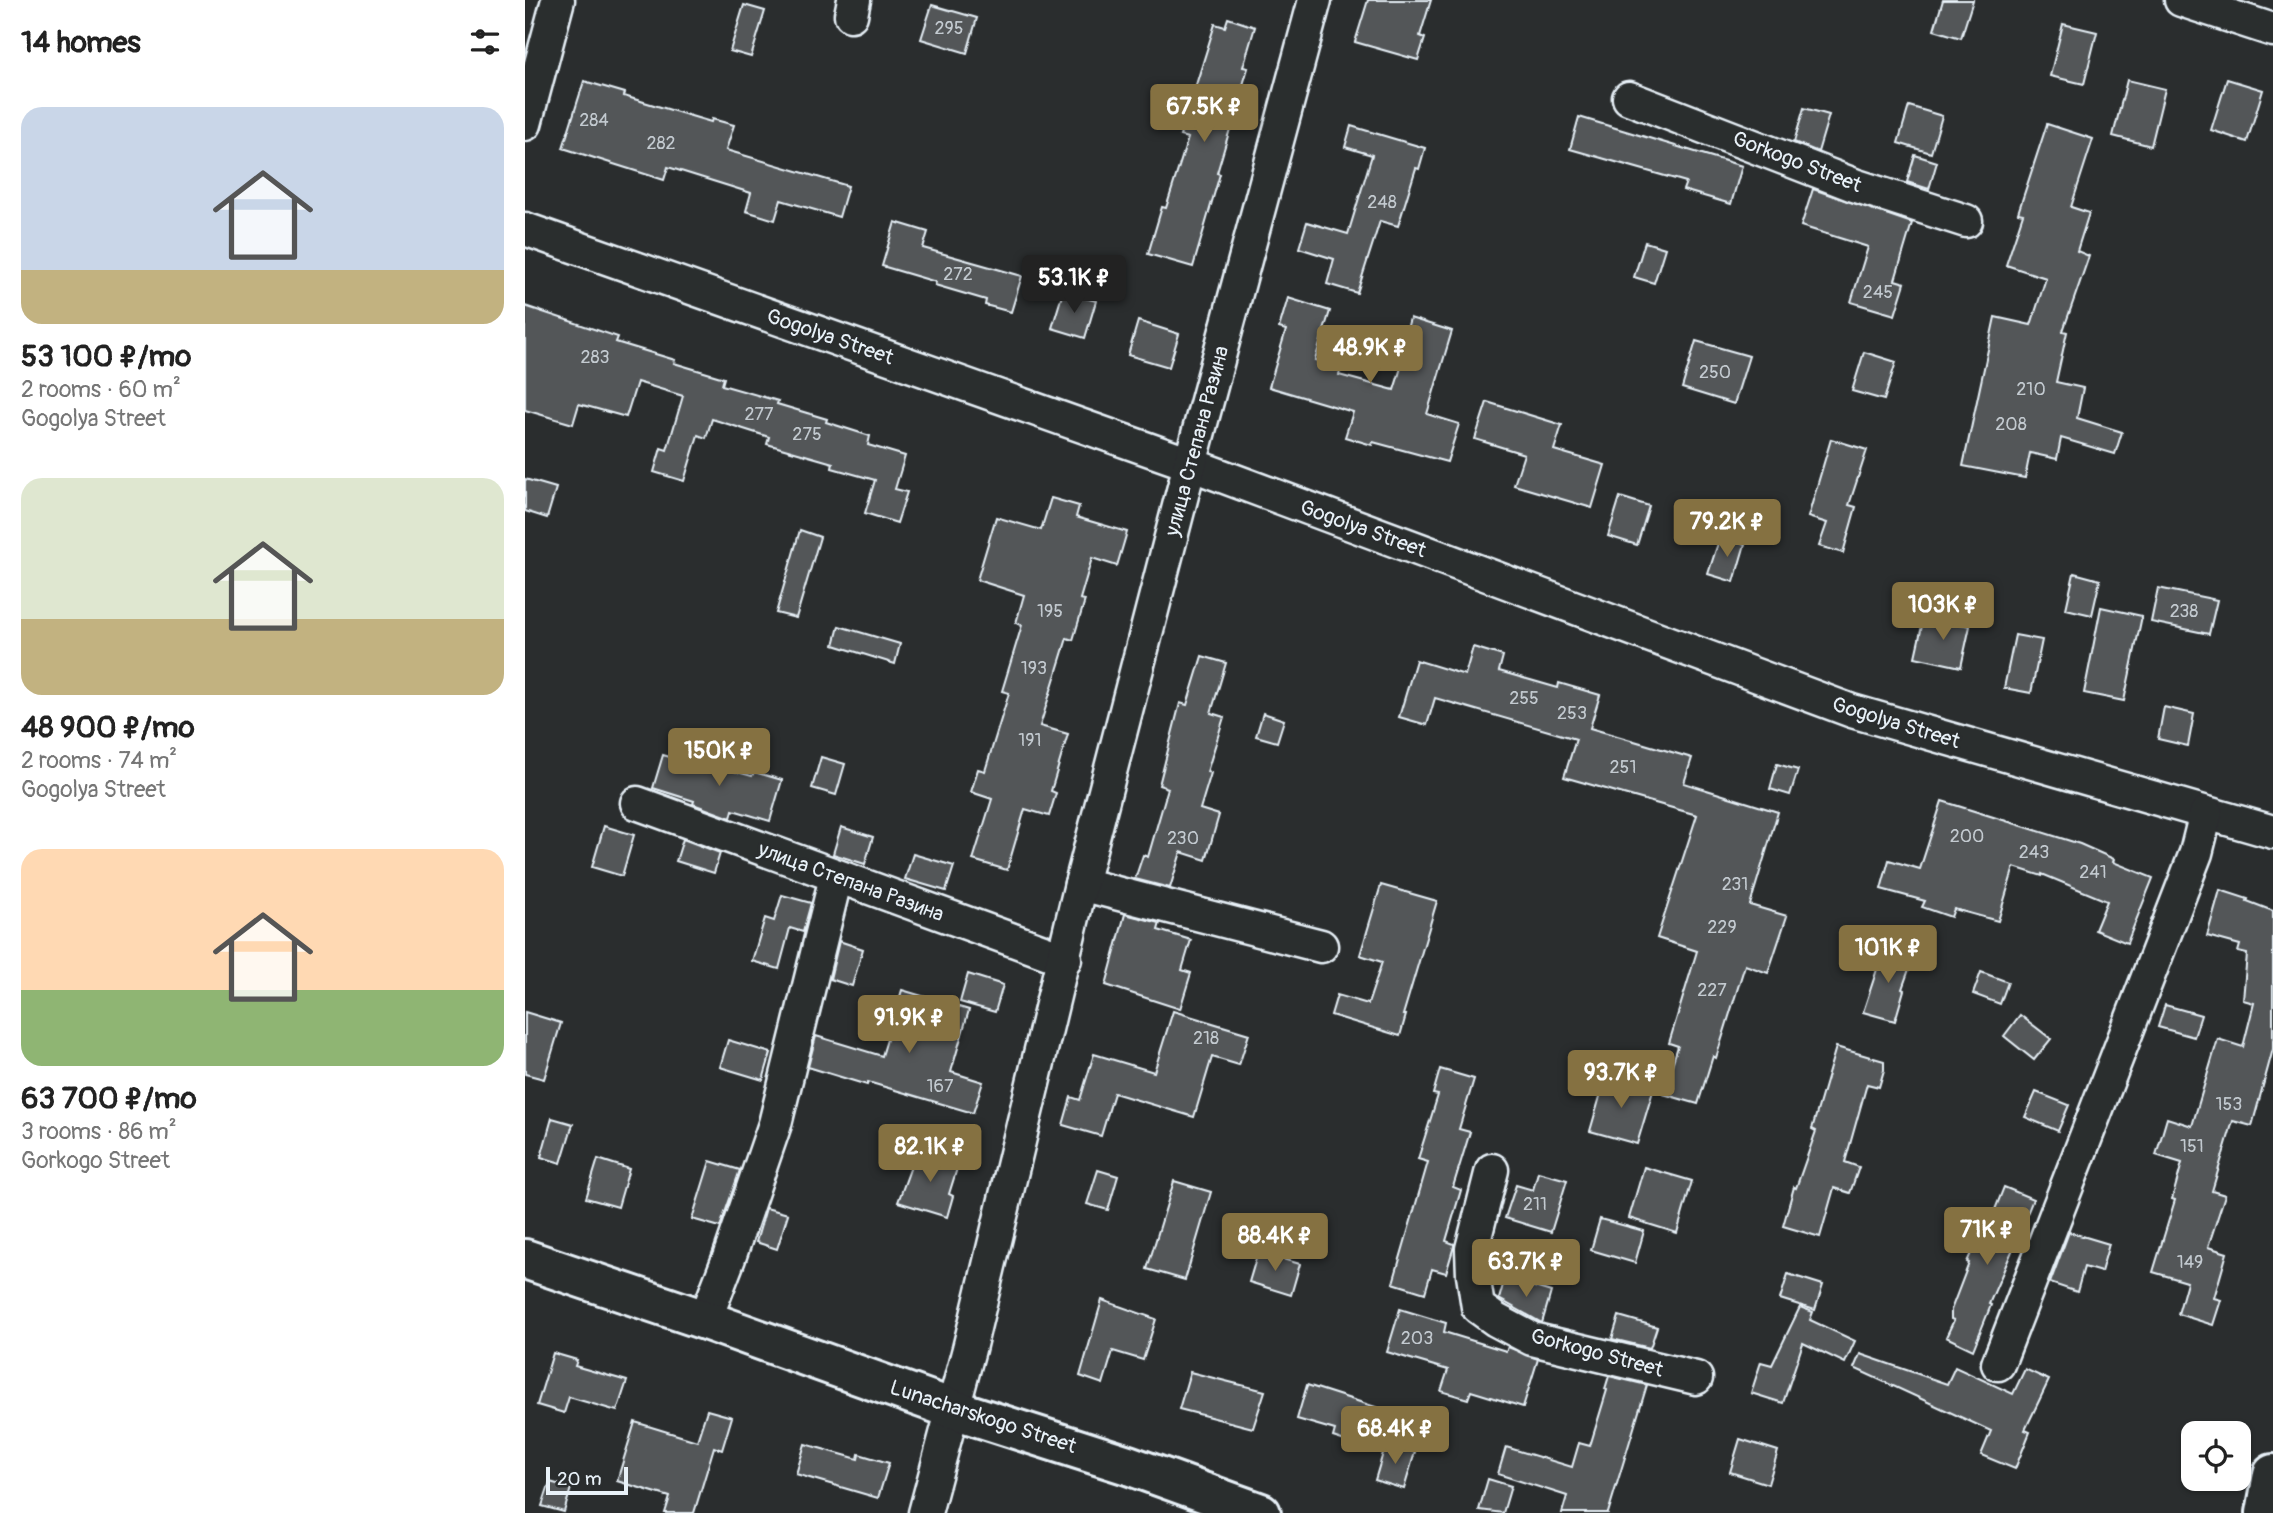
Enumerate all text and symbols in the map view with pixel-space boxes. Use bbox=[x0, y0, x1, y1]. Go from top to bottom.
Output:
house number: 295 bbox=[934, 17, 964, 40]
icon: filters bbox=[466, 23, 504, 61]
text: 14 homes bbox=[21, 24, 141, 61]
pin: 67.5K ₽ bbox=[1139, 85, 1269, 144]
text: 67.5K ₽ bbox=[1166, 92, 1242, 121]
house number: 284 bbox=[579, 109, 609, 132]
street label: Gorkogo Street bbox=[1729, 125, 1866, 199]
house number: 282 bbox=[646, 132, 676, 155]
icon: home bbox=[200, 152, 326, 278]
house number: 248 bbox=[1367, 191, 1397, 214]
pin: 53.1K ₽ bbox=[1009, 256, 1139, 315]
house number: 272 bbox=[943, 263, 973, 286]
text: 53.1K ₽ bbox=[1038, 263, 1110, 292]
house number: 245 bbox=[1863, 281, 1893, 304]
street label: Gogolya Street bbox=[763, 303, 897, 371]
pin: 48.9K ₽ bbox=[1305, 326, 1435, 385]
text: 48.9K ₽ bbox=[1333, 333, 1407, 362]
text: 53 100 ₽/mo bbox=[21, 338, 191, 375]
street label: улица Степана Разина bbox=[1158, 343, 1235, 540]
house number: 283 bbox=[580, 346, 610, 369]
house number: 250 bbox=[1699, 361, 1731, 384]
text: 2 rooms · 60 m² bbox=[21, 375, 181, 404]
house number: 210 bbox=[2016, 378, 2046, 401]
house number: 277 bbox=[744, 403, 774, 426]
text: Gogolya Street bbox=[21, 404, 166, 433]
house number: 208 bbox=[1995, 413, 2027, 436]
house number: 275 bbox=[792, 423, 822, 446]
street label: Gogolya Street bbox=[1296, 494, 1430, 564]
pin: 79.2K ₽ bbox=[1662, 500, 1792, 559]
text: 79.2K ₽ bbox=[1690, 507, 1764, 536]
icon: home bbox=[200, 523, 326, 649]
pin: 103K ₽ bbox=[1886, 582, 2000, 642]
text: 103K ₽ bbox=[1908, 590, 1978, 619]
house number: 195 bbox=[1037, 600, 1063, 623]
house number: 238 bbox=[2170, 600, 2198, 623]
house number: 193 bbox=[1021, 657, 1047, 680]
house number: 255 bbox=[1509, 687, 1539, 710]
street label: Gogolya Street bbox=[1829, 691, 1964, 755]
house number: 253 bbox=[1557, 702, 1587, 725]
text: 48 900 ₽/mo bbox=[21, 709, 195, 746]
pin: 150K ₽ bbox=[662, 728, 776, 788]
house number: 191 bbox=[1018, 729, 1042, 752]
text: 150K ₽ bbox=[684, 736, 754, 765]
text: 2 rooms · 74 m² bbox=[21, 746, 177, 775]
house number: 251 bbox=[1610, 756, 1636, 779]
text: Gogolya Street bbox=[21, 775, 166, 804]
house number: 200 bbox=[1950, 825, 1984, 848]
house number: 230 bbox=[1167, 827, 1199, 850]
street label: улица Степана Разина bbox=[753, 835, 948, 928]
house number: 243 bbox=[2019, 841, 2049, 864]
house number: 241 bbox=[2079, 861, 2107, 884]
house number: 231 bbox=[1722, 873, 1748, 896]
icon: home bbox=[200, 894, 326, 1020]
house number: 229 bbox=[1707, 916, 1737, 939]
pin: 101K ₽ bbox=[1831, 926, 1945, 985]
text: 101K ₽ bbox=[1855, 933, 1921, 962]
house number: 227 bbox=[1697, 979, 1727, 1002]
pin: 91.9K ₽ bbox=[844, 996, 974, 1055]
text: 91.9K ₽ bbox=[874, 1003, 944, 1032]
house number: 218 bbox=[1193, 1027, 1219, 1050]
pin: 93.7K ₽ bbox=[1556, 1050, 1686, 1110]
text: 93.7K ₽ bbox=[1584, 1058, 1658, 1087]
house number: 167 bbox=[927, 1075, 954, 1098]
text: 63 700 ₽/mo bbox=[21, 1080, 197, 1117]
house number: 153 bbox=[2216, 1093, 2242, 1116]
text: 3 rooms · 86 m² bbox=[21, 1117, 177, 1146]
pin: 82.1K ₽ bbox=[865, 1124, 995, 1184]
text: 82.1K ₽ bbox=[894, 1132, 966, 1161]
house number: 151 bbox=[2180, 1135, 2204, 1158]
text: Gorkogo Street bbox=[21, 1146, 170, 1175]
house number: 211 bbox=[1523, 1193, 1547, 1216]
pin: 71K ₽ bbox=[1938, 1208, 2036, 1267]
pin: 88.4K ₽ bbox=[1210, 1214, 1340, 1273]
text: 71K ₽ bbox=[1960, 1215, 2014, 1244]
text: 88.4K ₽ bbox=[1238, 1221, 1312, 1250]
pin: 63.7K ₽ bbox=[1461, 1240, 1591, 1299]
text: 63.7K ₽ bbox=[1488, 1247, 1564, 1276]
house number: 149 bbox=[2177, 1251, 2203, 1274]
street label: Gorkogo Street bbox=[1528, 1322, 1667, 1384]
house number: 203 bbox=[1401, 1327, 1433, 1350]
street label: Lunacharskogo Street bbox=[886, 1374, 1080, 1460]
pin: 68.4K ₽ bbox=[1330, 1406, 1460, 1466]
text: 68.4K ₽ bbox=[1357, 1414, 1433, 1443]
map controls bbox=[2181, 1421, 2251, 1491]
button: locate bbox=[2181, 1421, 2251, 1491]
scale bar bbox=[546, 1464, 628, 1496]
text: 20 m bbox=[557, 1467, 602, 1491]

